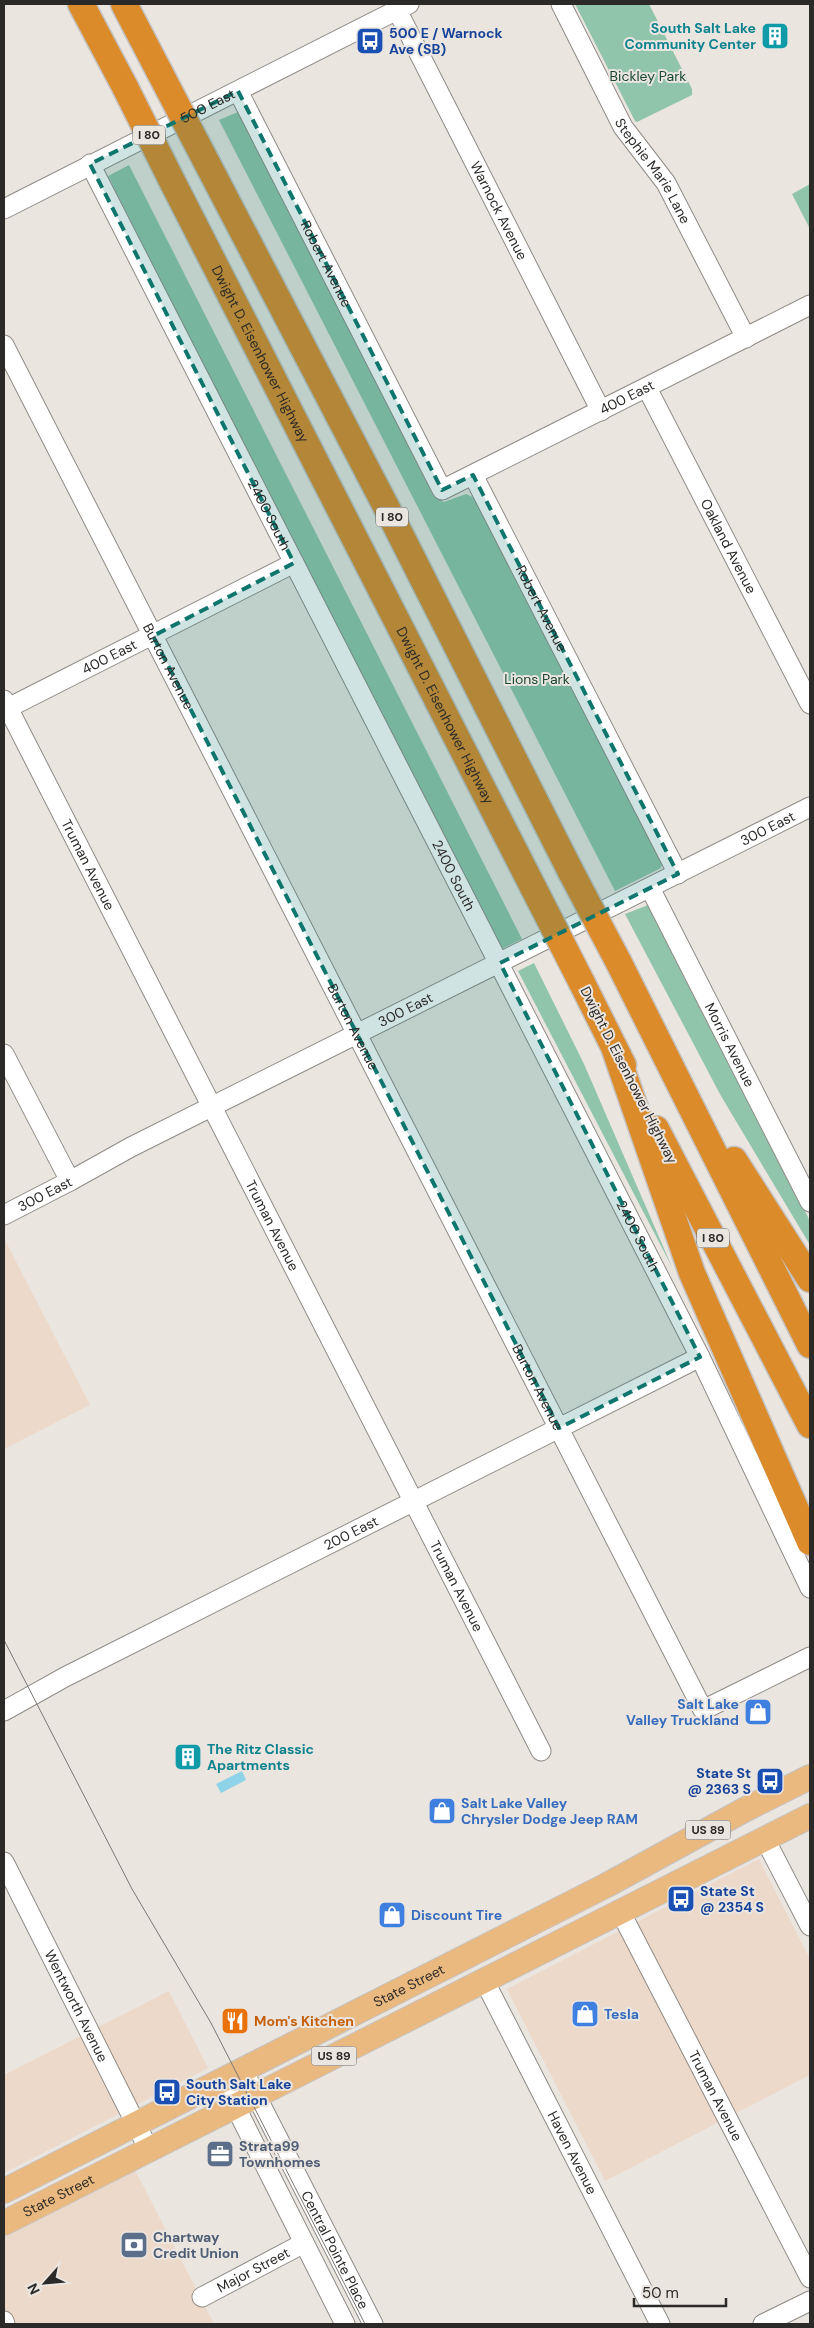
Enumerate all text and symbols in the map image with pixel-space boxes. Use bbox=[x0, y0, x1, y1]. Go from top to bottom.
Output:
place label: South Salt Lake Community Center bbox=[624, 19, 756, 53]
building icon: South Salt Lake Community Center bbox=[760, 21, 790, 51]
place label: 500 E / Warnock Ave (SB) bbox=[389, 24, 503, 58]
bus stop icon: 500 E / Warnock Ave (SB) bbox=[355, 26, 385, 56]
park label: Bickley Park bbox=[610, 67, 686, 85]
street label: 500 East bbox=[177, 85, 238, 127]
street label: Stephie Marie Lane bbox=[611, 115, 694, 227]
road number: I 80 bbox=[133, 126, 165, 144]
street label: Warnock Avenue bbox=[466, 158, 532, 263]
street label: Robert Avenue bbox=[297, 217, 356, 310]
street label: Dwight D. Eisenhower Highway bbox=[208, 262, 313, 446]
street label: 400 East bbox=[596, 376, 657, 418]
street label: 2400 South bbox=[244, 476, 295, 553]
street label: Oakland Avenue bbox=[697, 496, 761, 597]
road number: I 80 bbox=[376, 508, 408, 526]
street label: Robert Avenue bbox=[512, 562, 571, 655]
street label: Burton Avenue bbox=[139, 620, 198, 713]
street label: Dwight D. Eisenhower Highway bbox=[392, 624, 498, 807]
street label: 400 East bbox=[79, 635, 140, 678]
park label: Lions Park bbox=[504, 670, 570, 688]
street label: 300 East bbox=[737, 807, 798, 849]
street label: Truman Avenue bbox=[57, 816, 119, 913]
street label: 2400 South bbox=[428, 837, 479, 914]
street label: Burton Avenue bbox=[324, 981, 383, 1073]
street label: Dwight D. Eisenhower Highway bbox=[576, 983, 682, 1167]
street label: 300 East bbox=[375, 988, 436, 1031]
street label: Morris Avenue bbox=[701, 1000, 759, 1090]
street label: 300 East bbox=[15, 1172, 75, 1215]
street label: Truman Avenue bbox=[242, 1177, 303, 1274]
street label: 2400 South bbox=[613, 1198, 664, 1274]
road number: I 80 bbox=[697, 1228, 729, 1248]
street label: Burton Avenue bbox=[508, 1341, 567, 1434]
street label: 200 East bbox=[321, 1512, 381, 1554]
street label: Truman Avenue bbox=[426, 1538, 487, 1635]
place label: Salt Lake Valley Truckland bbox=[626, 1695, 739, 1729]
shop icon: Salt Lake Valley Truckland bbox=[743, 1697, 773, 1727]
place label: The Ritz Classic Apartments bbox=[207, 1740, 314, 1774]
building icon: The Ritz Classic Apartments bbox=[173, 1742, 203, 1772]
place label: State St @ 2363 S bbox=[687, 1764, 751, 1798]
bus stop icon: State St @ 2363 S bbox=[755, 1766, 785, 1796]
place label: Salt Lake Valley Chrysler Dodge Jeep RAM bbox=[461, 1794, 638, 1828]
shop icon: Salt Lake Valley Chrysler Dodge Jeep RAM bbox=[427, 1796, 457, 1826]
road number: US 89 bbox=[686, 1820, 730, 1840]
place label: State St @ 2354 S bbox=[700, 1882, 764, 1916]
bus stop icon: State St @ 2354 S bbox=[666, 1884, 696, 1914]
shop icon: Discount Tire bbox=[377, 1900, 407, 1930]
place label: Discount Tire bbox=[411, 1906, 502, 1924]
street label: Wentworth Avenue bbox=[41, 1947, 112, 2065]
street label: State Street bbox=[370, 1960, 448, 2011]
shop icon: Tesla bbox=[570, 1999, 600, 2029]
place label: Tesla bbox=[604, 2005, 639, 2023]
restaurant icon: Mom's Kitchen bbox=[220, 2006, 250, 2036]
place label: Mom's Kitchen bbox=[254, 2012, 354, 2030]
road number: US 89 bbox=[312, 2046, 356, 2066]
street label: Truman Avenue bbox=[685, 2047, 747, 2144]
place label: South Salt Lake City Station bbox=[186, 2075, 291, 2109]
bus stop icon: South Salt Lake City Station bbox=[152, 2077, 182, 2107]
street label: Haven Avenue bbox=[544, 2108, 601, 2197]
place label: Strata99 Townhomes bbox=[239, 2137, 321, 2171]
office icon: Strata99 Townhomes bbox=[205, 2139, 235, 2169]
street label: State Street bbox=[20, 2170, 97, 2221]
street label: Central Pointe Place bbox=[297, 2188, 373, 2312]
place label: Chartway Credit Union bbox=[153, 2228, 239, 2262]
bank icon: Chartway Credit Union bbox=[119, 2230, 149, 2260]
street label: Major Street bbox=[214, 2243, 293, 2296]
north arrow bbox=[20, 2258, 70, 2308]
scale bar bbox=[634, 2276, 726, 2308]
text: N bbox=[23, 2280, 44, 2298]
text: 50 m bbox=[642, 2283, 679, 2303]

